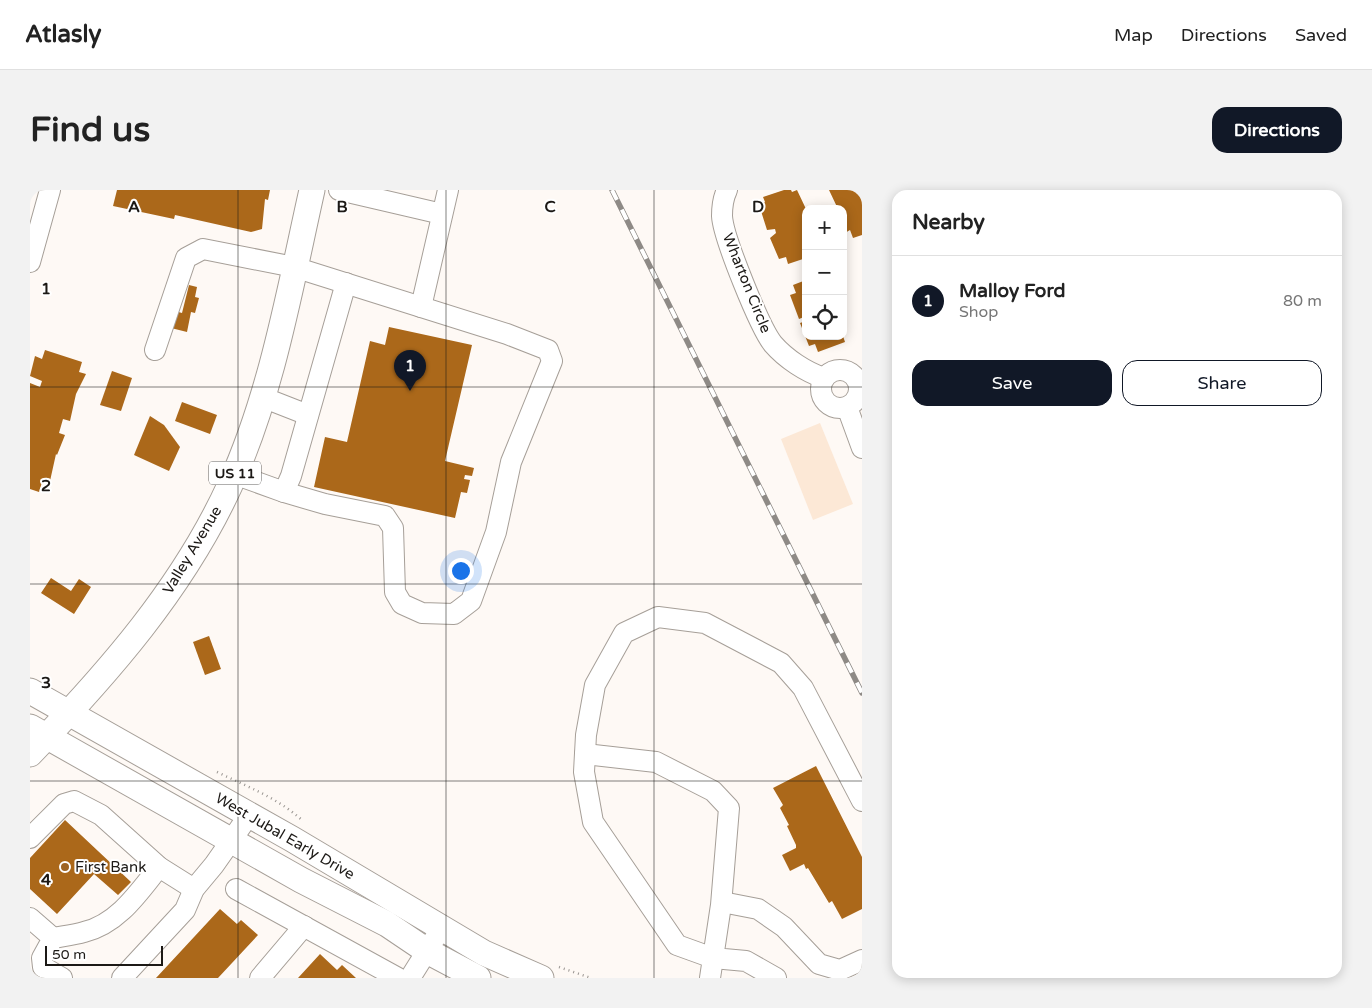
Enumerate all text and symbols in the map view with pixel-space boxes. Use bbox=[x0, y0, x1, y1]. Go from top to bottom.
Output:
text: Atlasly bbox=[25, 20, 101, 49]
text: Map bbox=[1114, 24, 1153, 46]
text: Directions bbox=[1181, 24, 1267, 46]
text: Saved bbox=[1295, 24, 1347, 46]
button: Directions bbox=[1212, 107, 1342, 153]
text: Find us bbox=[30, 109, 150, 151]
text: A bbox=[128, 197, 140, 217]
text: B bbox=[336, 197, 348, 217]
text: C bbox=[544, 197, 556, 217]
text: D bbox=[752, 197, 764, 217]
map controls bbox=[802, 205, 847, 340]
button: + bbox=[802, 205, 847, 250]
text: Nearby bbox=[912, 210, 985, 235]
street label: Wharton Circle bbox=[719, 230, 775, 336]
button: − bbox=[802, 250, 847, 295]
text: 1 bbox=[41, 279, 51, 299]
text: Malloy Ford bbox=[959, 280, 1065, 302]
text: 1 bbox=[923, 291, 933, 311]
text: 80 m bbox=[1283, 291, 1322, 311]
button: locate bbox=[802, 295, 847, 340]
text: Shop bbox=[959, 302, 998, 322]
pin: 1 bbox=[394, 350, 426, 391]
button: Save bbox=[912, 360, 1112, 406]
button: Share bbox=[1122, 360, 1322, 406]
road number: US 11 bbox=[209, 462, 261, 484]
text: 2 bbox=[41, 476, 51, 496]
street label: Valley Avenue bbox=[159, 503, 225, 597]
your location bbox=[448, 558, 474, 584]
text: 3 bbox=[41, 673, 51, 693]
street label: West Jubal Early Drive bbox=[212, 789, 358, 883]
place label: First Bank bbox=[75, 858, 146, 876]
marker: First Bank bbox=[59, 861, 71, 873]
text: 4 bbox=[41, 870, 51, 890]
scale bar bbox=[45, 943, 162, 966]
text: 50 m bbox=[52, 946, 86, 963]

